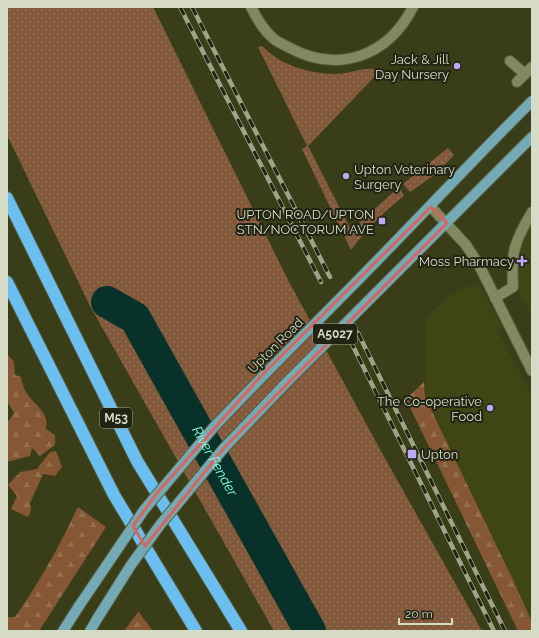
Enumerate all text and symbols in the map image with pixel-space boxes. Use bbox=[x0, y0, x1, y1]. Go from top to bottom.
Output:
place label: Jack & Jill Day Nursery bbox=[375, 52, 449, 82]
marker: Jack & Jill Day Nursery bbox=[452, 61, 462, 71]
place label: Upton Veterinary Surgery bbox=[354, 162, 455, 192]
marker: Upton Veterinary Surgery bbox=[341, 171, 351, 181]
place label: UPTON ROAD/UPTON STN/NOCTORUM AVE bbox=[236, 207, 374, 237]
marker: UPTON ROAD/UPTON STN/NOCTORUM AVE bbox=[377, 216, 387, 226]
place label: Moss Pharmacy bbox=[419, 254, 514, 269]
marker: Moss Pharmacy bbox=[517, 256, 527, 266]
street label: Upton Road bbox=[245, 315, 306, 376]
road number: A5027 bbox=[313, 324, 357, 344]
place label: The Co-operative Food bbox=[377, 394, 482, 424]
marker: The Co-operative Food bbox=[485, 403, 495, 413]
road number: M53 bbox=[100, 408, 132, 428]
water label: River Fender bbox=[189, 423, 241, 500]
place label: Upton bbox=[421, 447, 458, 462]
marker: Upton bbox=[406, 448, 418, 460]
scale bar bbox=[399, 600, 452, 626]
text: 20 m bbox=[405, 607, 433, 621]

